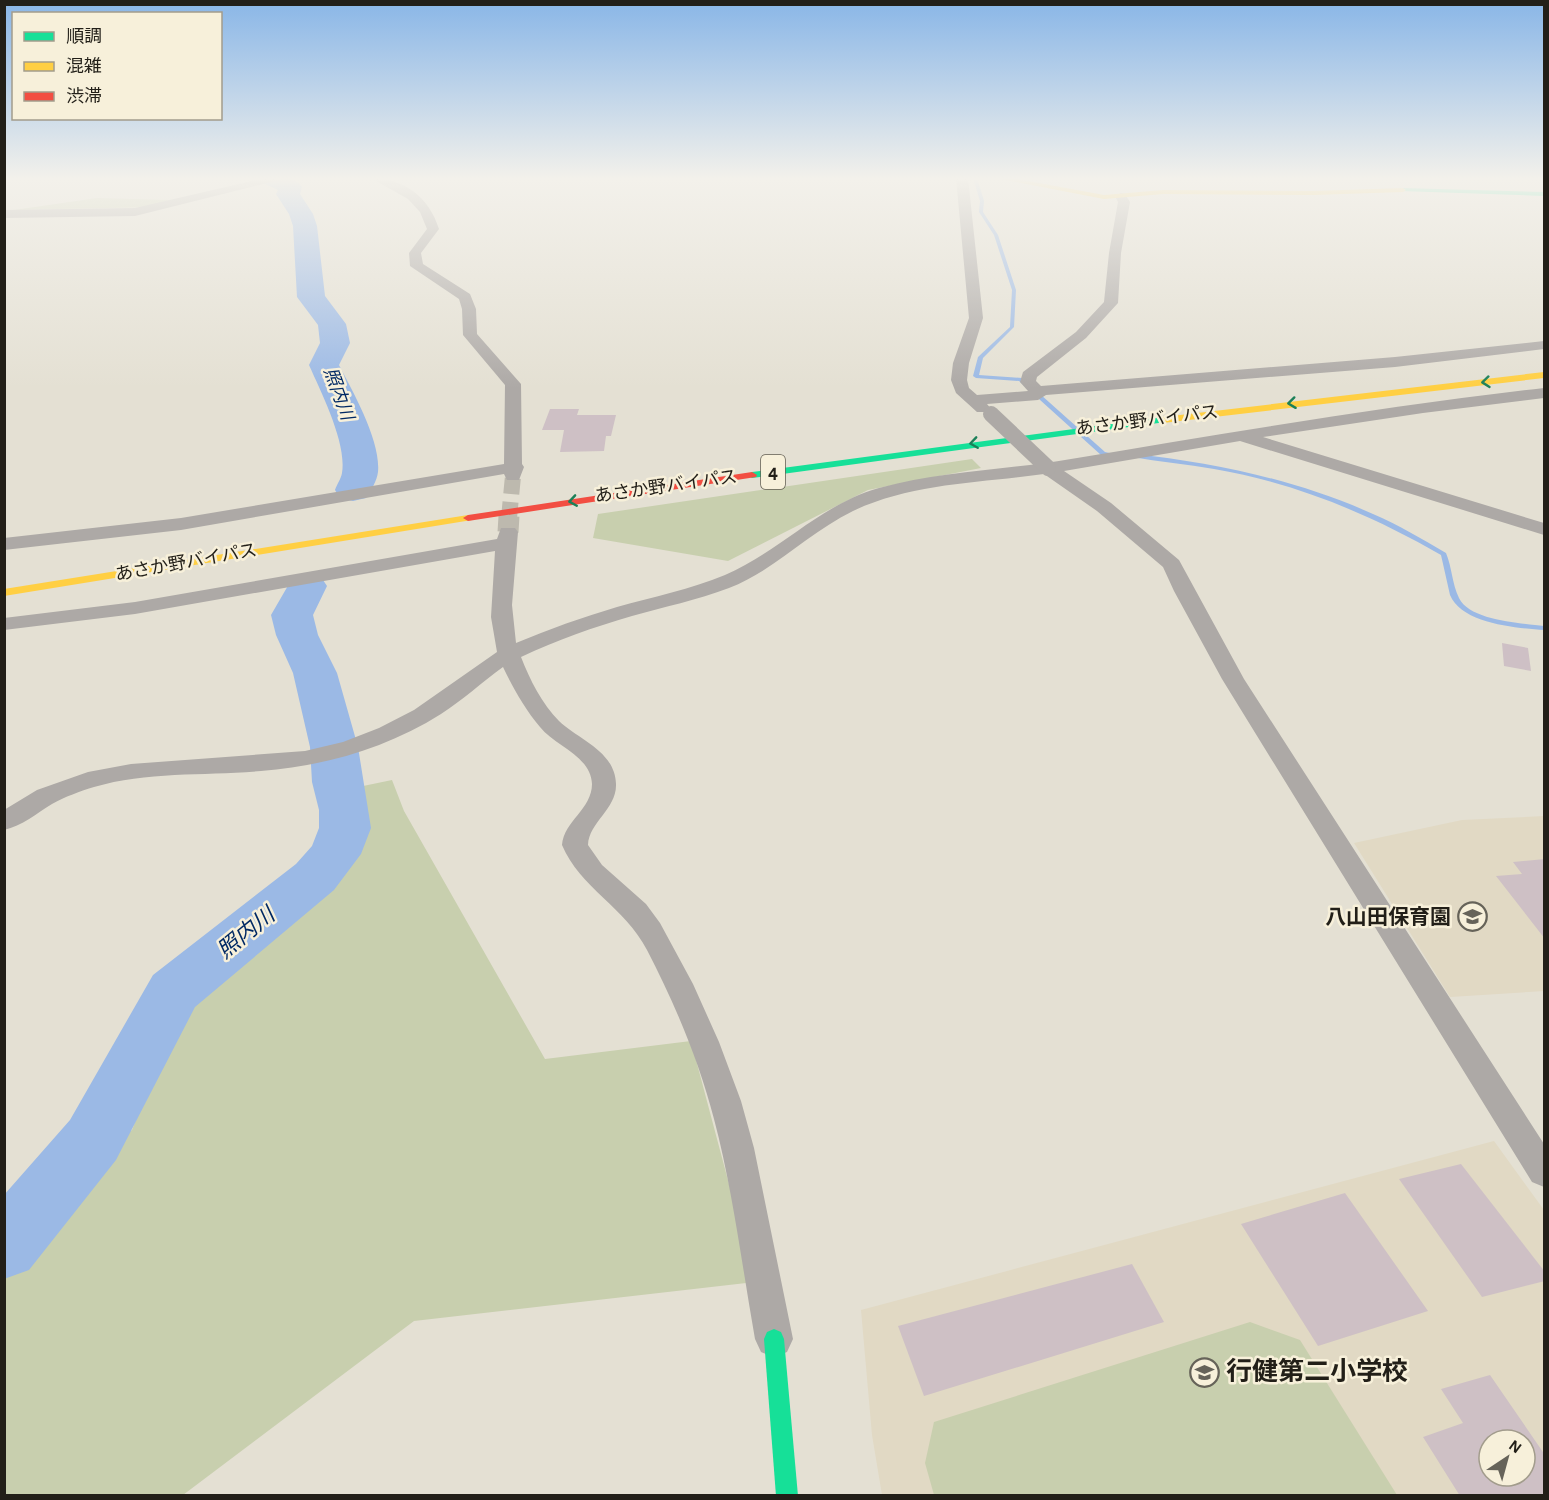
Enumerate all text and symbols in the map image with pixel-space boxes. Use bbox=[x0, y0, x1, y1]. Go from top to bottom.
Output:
legend bbox=[12, 12, 222, 120]
text: 順調 bbox=[66, 28, 102, 46]
text: 混雑 bbox=[66, 56, 102, 76]
text: 渋滞 bbox=[66, 87, 102, 106]
water label: 照内川 bbox=[320, 365, 358, 424]
one-way arrow bbox=[1482, 375, 1491, 387]
one-way arrow bbox=[1288, 396, 1297, 408]
street label: あさか野バイパス bbox=[1074, 402, 1219, 439]
one-way arrow bbox=[969, 437, 979, 449]
road number: 4 bbox=[761, 455, 785, 489]
street label: あさか野バイパス bbox=[593, 467, 738, 506]
one-way arrow bbox=[569, 494, 579, 507]
street label: あさか野バイパス bbox=[114, 541, 258, 584]
school or university icon: 八山田保育園 bbox=[1456, 901, 1488, 933]
water label: 照内川 bbox=[213, 902, 280, 962]
place label: 八山田保育園 bbox=[1325, 906, 1451, 928]
school or university icon: 行健第二小学校 bbox=[1189, 1356, 1221, 1388]
place label: 行健第二小学校 bbox=[1226, 1357, 1408, 1385]
north arrow bbox=[1477, 1428, 1537, 1488]
text: N bbox=[1506, 1437, 1524, 1456]

